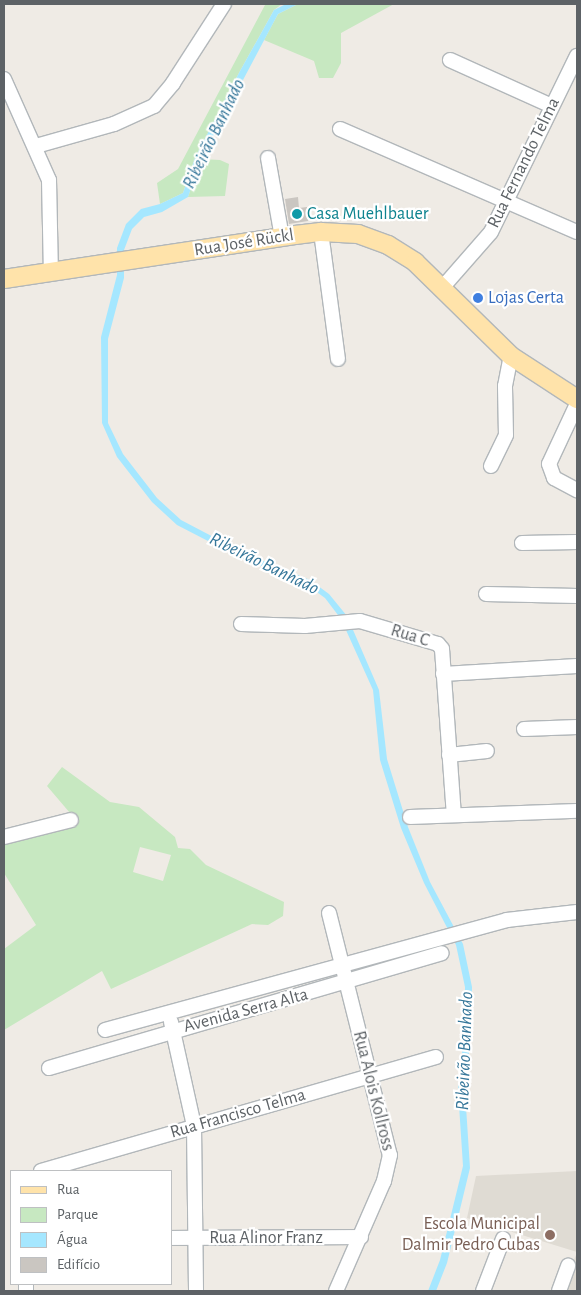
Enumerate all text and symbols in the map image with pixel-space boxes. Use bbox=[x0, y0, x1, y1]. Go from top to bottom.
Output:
water label: Ribeirão Banhado bbox=[178, 75, 250, 193]
street label: Rua Fernando Telma bbox=[483, 94, 565, 232]
place label: Casa Muehlbauer bbox=[307, 203, 429, 225]
marker: Casa Muehlbauer bbox=[291, 208, 303, 220]
street label: Rua José Rückl bbox=[193, 224, 295, 262]
place label: Lojas Certa bbox=[488, 287, 564, 309]
marker: Lojas Certa bbox=[472, 292, 484, 304]
water label: Ribeirão Banhado bbox=[205, 528, 323, 600]
street label: Rua C bbox=[388, 620, 432, 652]
street label: Avenida Serra Alta bbox=[181, 984, 311, 1038]
water label: Ribeirão Banhado bbox=[452, 991, 478, 1111]
street label: Rua Alois Kollross bbox=[348, 1029, 398, 1153]
street label: Rua Francisco Telma bbox=[168, 1084, 308, 1144]
legend bbox=[10, 1170, 172, 1285]
text: Rua bbox=[57, 1182, 80, 1197]
text: Parque bbox=[57, 1207, 98, 1222]
place label: Escola Municipal Dalmir Pedro Cubas bbox=[402, 1214, 540, 1256]
street label: Rua Alinor Franz bbox=[209, 1227, 323, 1249]
marker: Escola Municipal Dalmir Pedro Cubas bbox=[544, 1229, 556, 1241]
text: Água bbox=[57, 1232, 88, 1247]
text: Edifício bbox=[57, 1257, 100, 1272]

